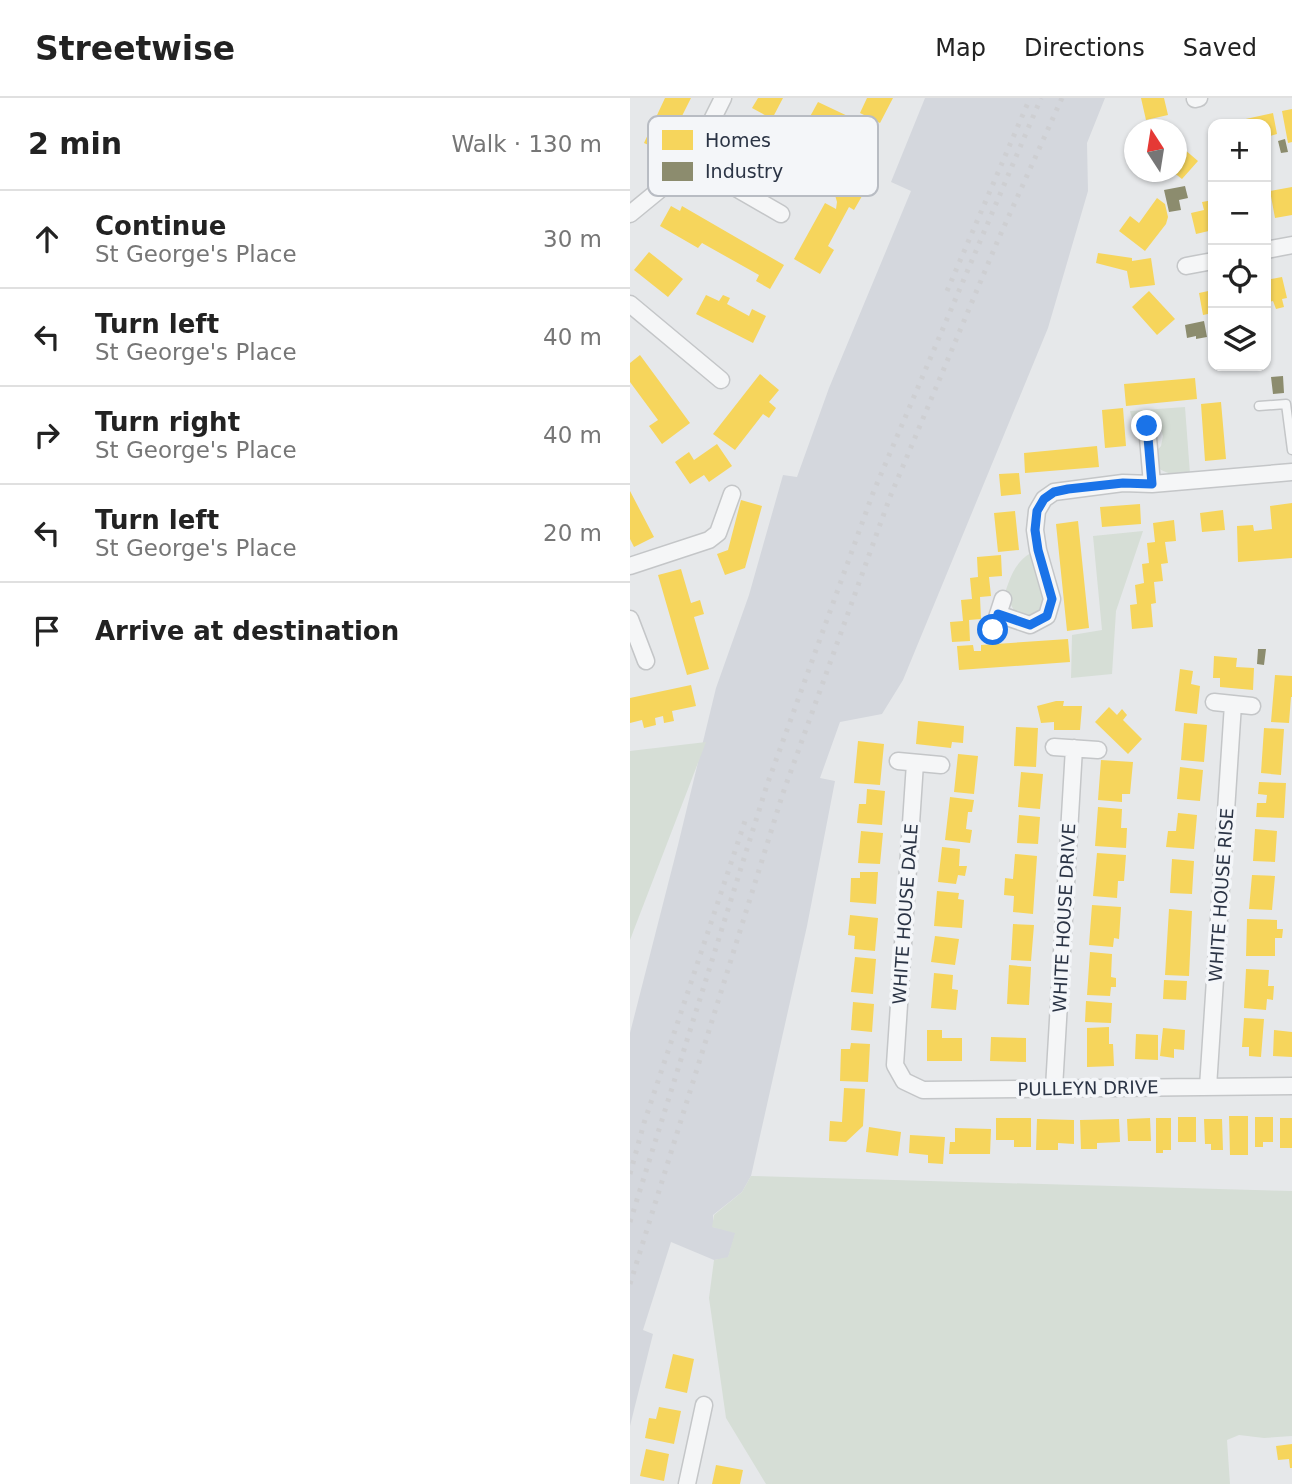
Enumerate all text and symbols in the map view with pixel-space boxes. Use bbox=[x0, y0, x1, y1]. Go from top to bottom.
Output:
text: Streetwise bbox=[35, 29, 235, 68]
text: Map bbox=[935, 34, 986, 62]
text: Directions bbox=[1024, 34, 1145, 62]
text: Saved bbox=[1183, 34, 1257, 62]
legend bbox=[648, 116, 878, 196]
north arrow bbox=[1124, 119, 1187, 182]
map controls bbox=[1208, 119, 1271, 371]
button: + bbox=[1208, 119, 1271, 182]
text: 2 min bbox=[28, 126, 122, 161]
text: Homes bbox=[705, 129, 771, 151]
text: Walk · 130 m bbox=[451, 131, 602, 157]
text: Industry bbox=[705, 160, 783, 182]
button: − bbox=[1208, 182, 1271, 245]
text: Continue bbox=[95, 211, 226, 241]
icon: ahead bbox=[28, 220, 66, 258]
text: 30 m bbox=[543, 226, 602, 252]
text: St George's Place bbox=[95, 241, 297, 267]
button: locate bbox=[1208, 245, 1271, 308]
button: layers bbox=[1208, 308, 1271, 371]
text: Turn left bbox=[95, 309, 219, 339]
icon: left bbox=[28, 318, 66, 356]
text: 40 m bbox=[543, 324, 602, 350]
text: St George's Place bbox=[95, 339, 297, 365]
text: Turn right bbox=[95, 407, 240, 437]
route end bbox=[1131, 410, 1162, 441]
icon: right bbox=[28, 416, 66, 454]
text: 40 m bbox=[543, 422, 602, 448]
text: St George's Place bbox=[95, 437, 297, 463]
text: Turn left bbox=[95, 505, 219, 535]
icon: left bbox=[28, 514, 66, 552]
text: 20 m bbox=[543, 520, 602, 546]
text: St George's Place bbox=[95, 535, 297, 561]
icon: arrive bbox=[28, 612, 66, 650]
route start bbox=[977, 614, 1008, 645]
text: Arrive at destination bbox=[95, 616, 399, 646]
street label: WHITE HOUSE RISE bbox=[1204, 807, 1238, 983]
street label: WHITE HOUSE DALE bbox=[888, 823, 922, 1005]
street label: WHITE HOUSE DRIVE bbox=[1049, 823, 1079, 1013]
street label: PULLEYN DRIVE bbox=[1017, 1076, 1159, 1100]

